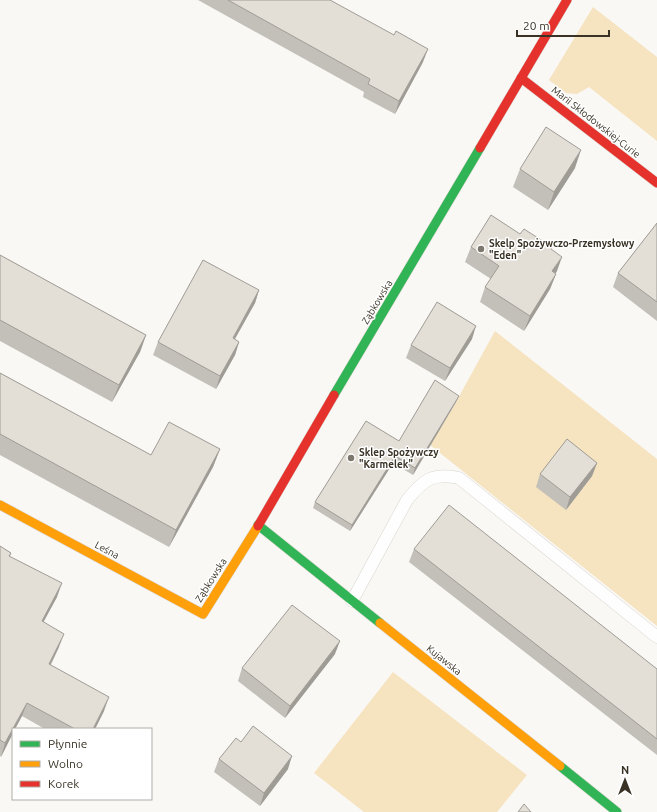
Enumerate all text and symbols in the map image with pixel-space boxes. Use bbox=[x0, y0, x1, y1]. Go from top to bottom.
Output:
scale bar bbox=[517, 12, 609, 38]
text: 20 m bbox=[523, 19, 550, 32]
street label: Marii Skłodowskiej-Curie bbox=[550, 84, 642, 160]
place label: Skelp Spożywczo-Przemysłowy "Eden" bbox=[489, 238, 635, 261]
marker: Skelp Spożywczo-Przemysłowy "Eden" bbox=[476, 244, 486, 254]
street label: Ząbkowska bbox=[360, 278, 394, 326]
place label: Sklep Spożywczy "Karmelek" bbox=[359, 447, 439, 470]
marker: Sklep Spożywczy "Karmelek" bbox=[346, 453, 356, 463]
street label: Leśna bbox=[93, 539, 121, 561]
street label: Ząbkowska bbox=[193, 556, 229, 604]
street label: Kujawska bbox=[424, 643, 464, 677]
legend bbox=[12, 728, 152, 800]
text: Płynnie bbox=[48, 737, 87, 750]
text: Wolno bbox=[48, 757, 83, 770]
north arrow bbox=[605, 760, 645, 800]
text: N bbox=[621, 764, 629, 776]
text: Korek bbox=[48, 777, 79, 790]

